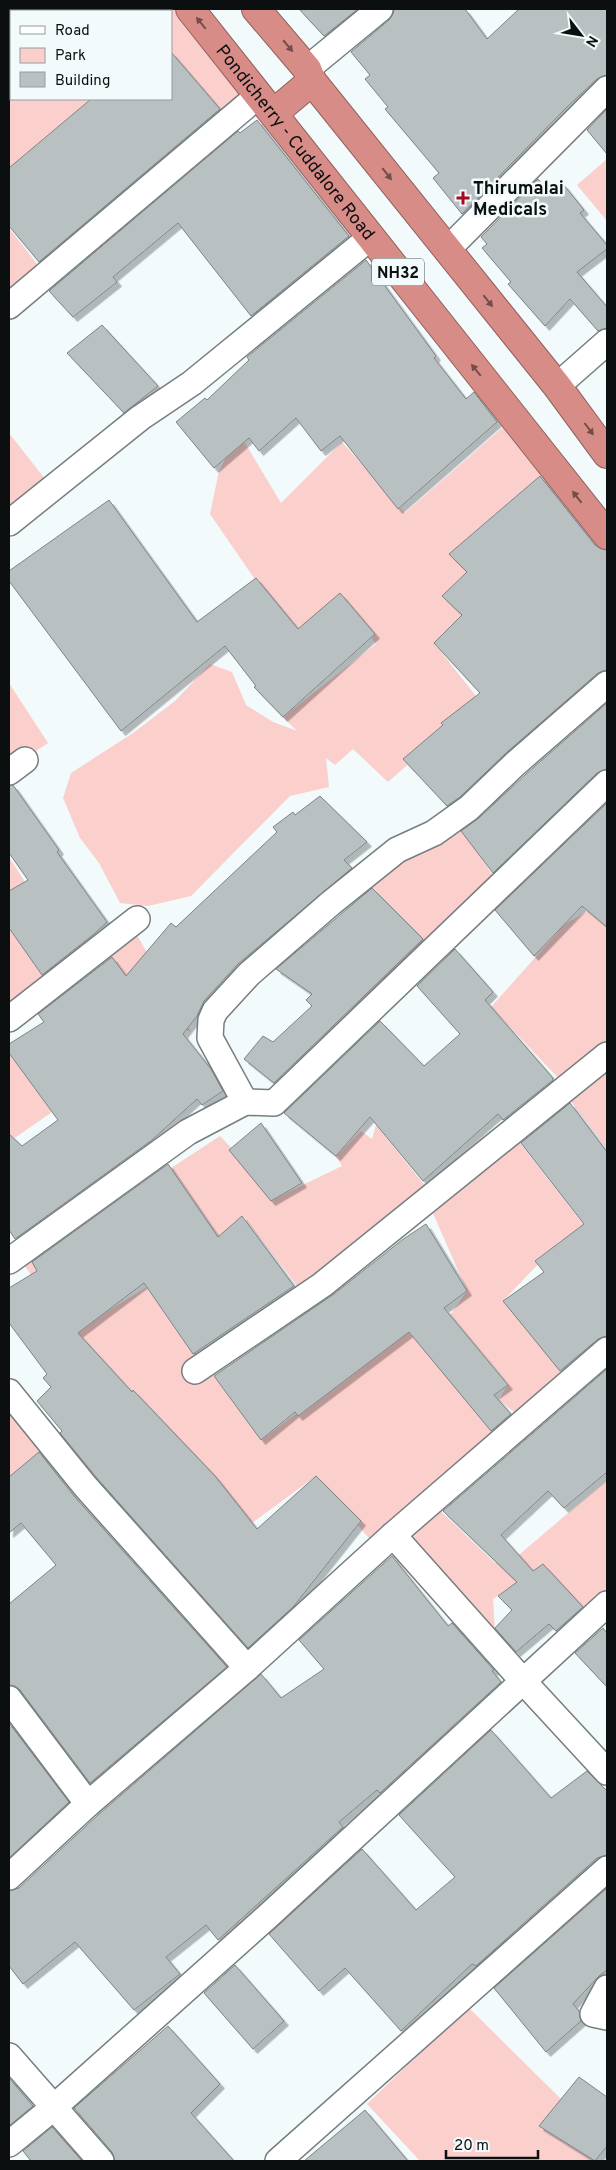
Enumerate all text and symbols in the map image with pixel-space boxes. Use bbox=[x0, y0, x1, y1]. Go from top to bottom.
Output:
legend bbox=[10, 10, 172, 100]
north arrow bbox=[556, 10, 606, 60]
one-way arrow bbox=[195, 17, 206, 30]
text: Road bbox=[55, 22, 90, 41]
text: N bbox=[581, 32, 601, 50]
one-way arrow bbox=[282, 39, 293, 52]
street label: Pondicherry - Cuddalore Road bbox=[210, 41, 379, 246]
text: Park bbox=[55, 47, 86, 66]
text: Building bbox=[55, 72, 110, 91]
one-way arrow bbox=[381, 167, 392, 180]
place label: Thirumalai Medicals bbox=[473, 178, 564, 222]
marker: Thirumalai Medicals bbox=[457, 192, 469, 204]
road number: NH32 bbox=[372, 258, 424, 286]
one-way arrow bbox=[483, 294, 494, 307]
one-way arrow bbox=[470, 364, 481, 377]
one-way arrow bbox=[584, 422, 594, 436]
one-way arrow bbox=[571, 491, 582, 504]
scale bar bbox=[446, 2128, 538, 2160]
text: 20 m bbox=[454, 2137, 489, 2156]

